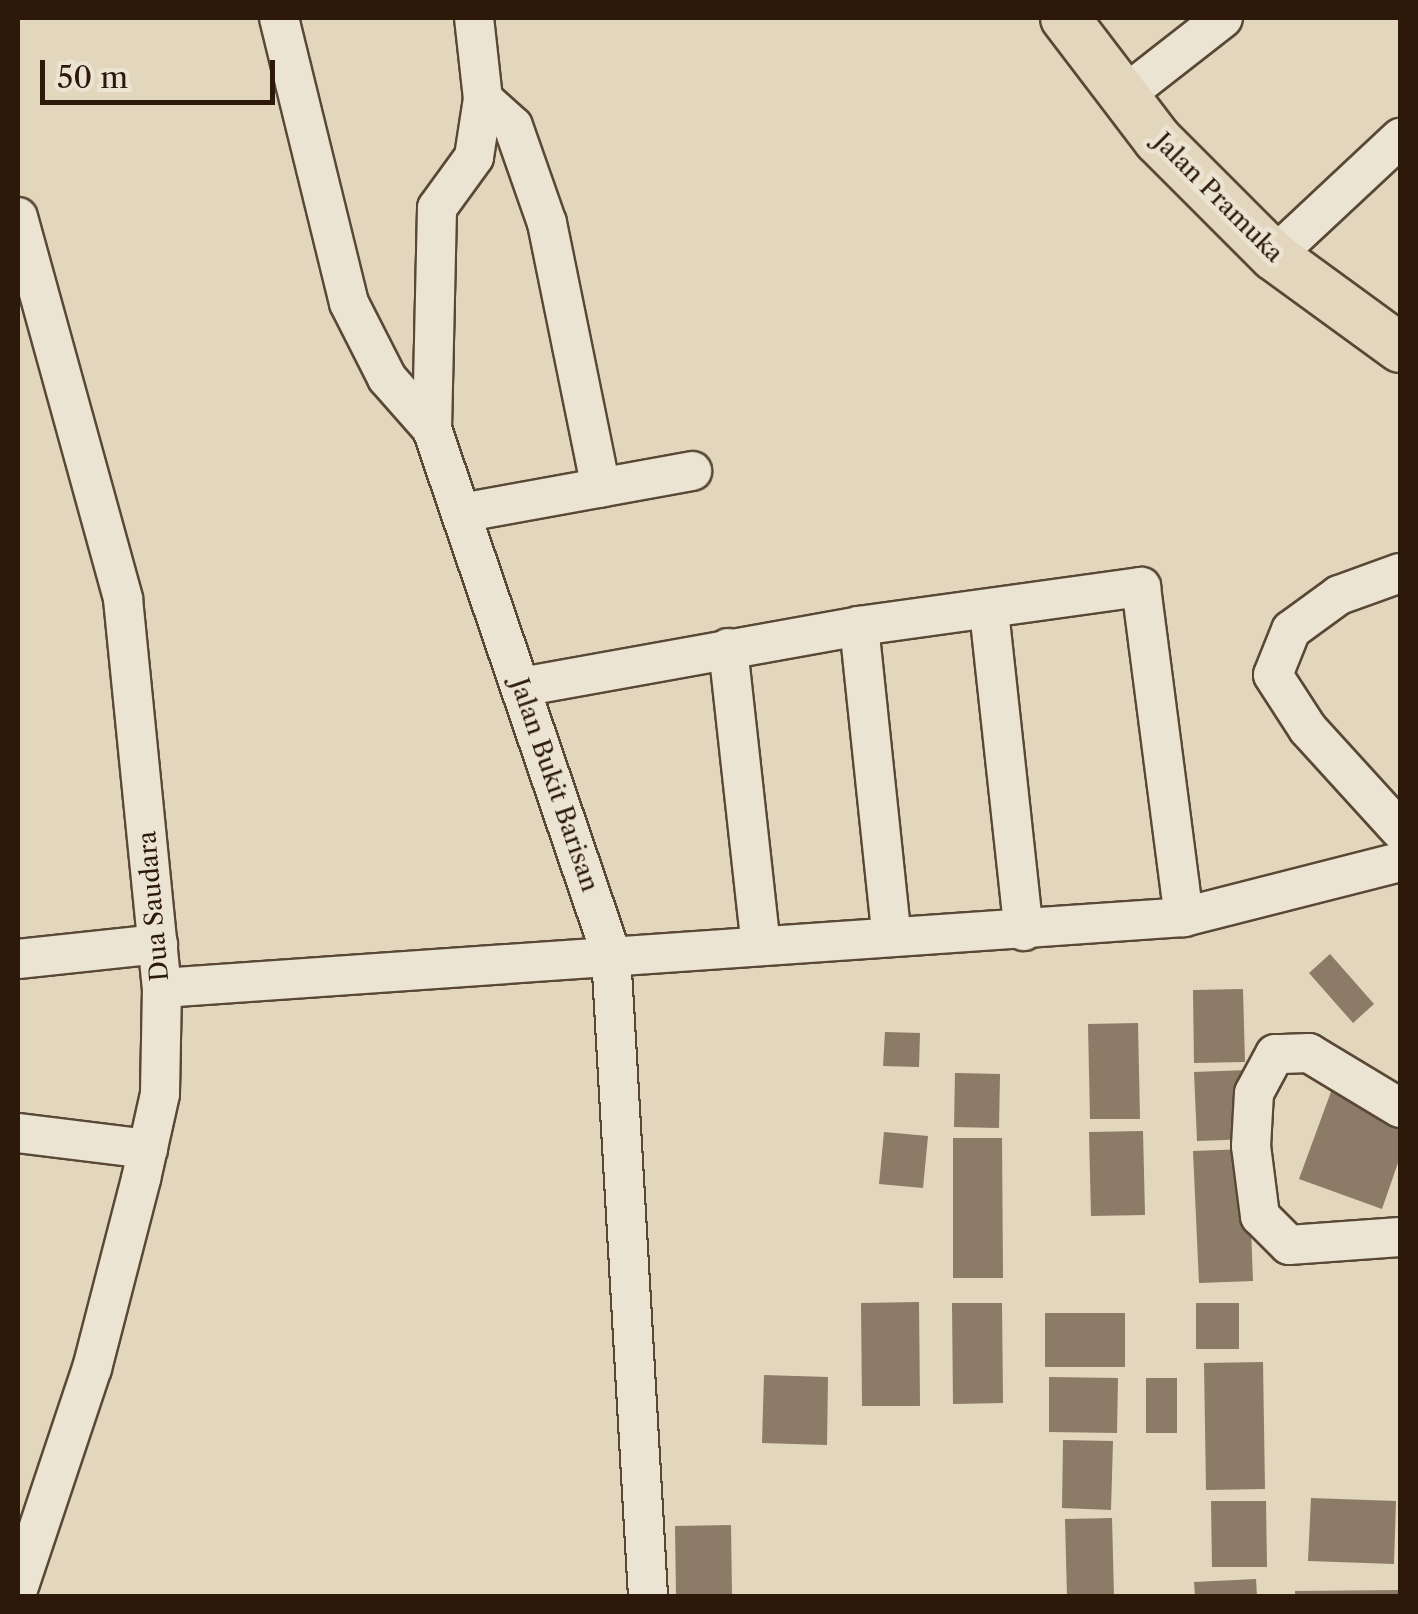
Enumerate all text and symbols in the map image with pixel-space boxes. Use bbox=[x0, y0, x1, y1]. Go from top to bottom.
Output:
scale bar bbox=[45, 40, 280, 102]
text: 50 m bbox=[57, 59, 128, 96]
street label: Jalan Pramuka bbox=[1147, 127, 1289, 269]
street label: Jalan Bukit Barisan bbox=[503, 674, 605, 896]
street label: Dua Saudara bbox=[132, 829, 176, 983]

